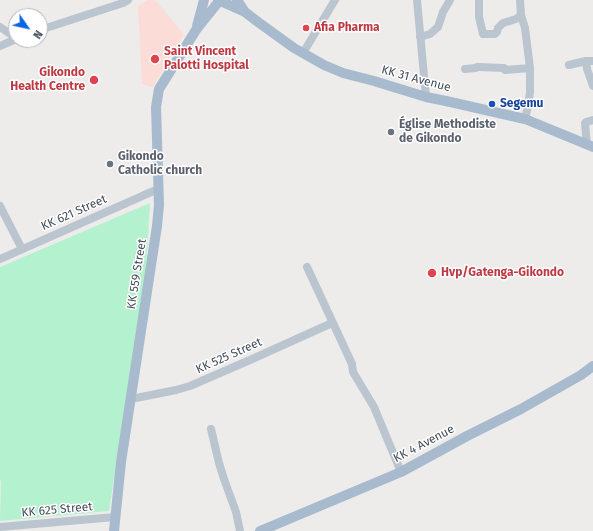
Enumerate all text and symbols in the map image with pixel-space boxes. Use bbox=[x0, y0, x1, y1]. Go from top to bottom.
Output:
north arrow bbox=[8, 8, 48, 48]
place label: Afia Pharma bbox=[314, 21, 380, 35]
marker: Afia Pharma bbox=[301, 23, 311, 33]
text: N bbox=[30, 28, 45, 41]
place label: Saint Vincent Palotti Hospital bbox=[164, 45, 249, 73]
marker: Saint Vincent Palotti Hospital bbox=[149, 53, 161, 65]
street label: KK 31 Avenue bbox=[380, 63, 452, 95]
place label: Gikondo Health Centre bbox=[10, 66, 85, 94]
marker: Gikondo Health Centre bbox=[88, 74, 100, 86]
place label: Segemu bbox=[500, 97, 543, 111]
marker: Segemu bbox=[487, 99, 497, 109]
place label: Église Methodiste de Gikondo bbox=[399, 118, 496, 146]
marker: Église Methodiste de Gikondo bbox=[386, 127, 396, 137]
place label: Gikondo Catholic church bbox=[118, 150, 202, 178]
marker: Gikondo Catholic church bbox=[105, 159, 115, 169]
street label: KK 621 Street bbox=[39, 192, 109, 234]
street label: KK 559 Street bbox=[124, 238, 150, 310]
place label: Hvp/Gatenga-Gikondo bbox=[441, 266, 564, 280]
marker: Hvp/Gatenga-Gikondo bbox=[426, 267, 438, 279]
street label: KK 525 Street bbox=[194, 335, 264, 377]
street label: KK 4 Avenue bbox=[391, 422, 457, 466]
street label: KK 625 Street bbox=[21, 500, 93, 520]

